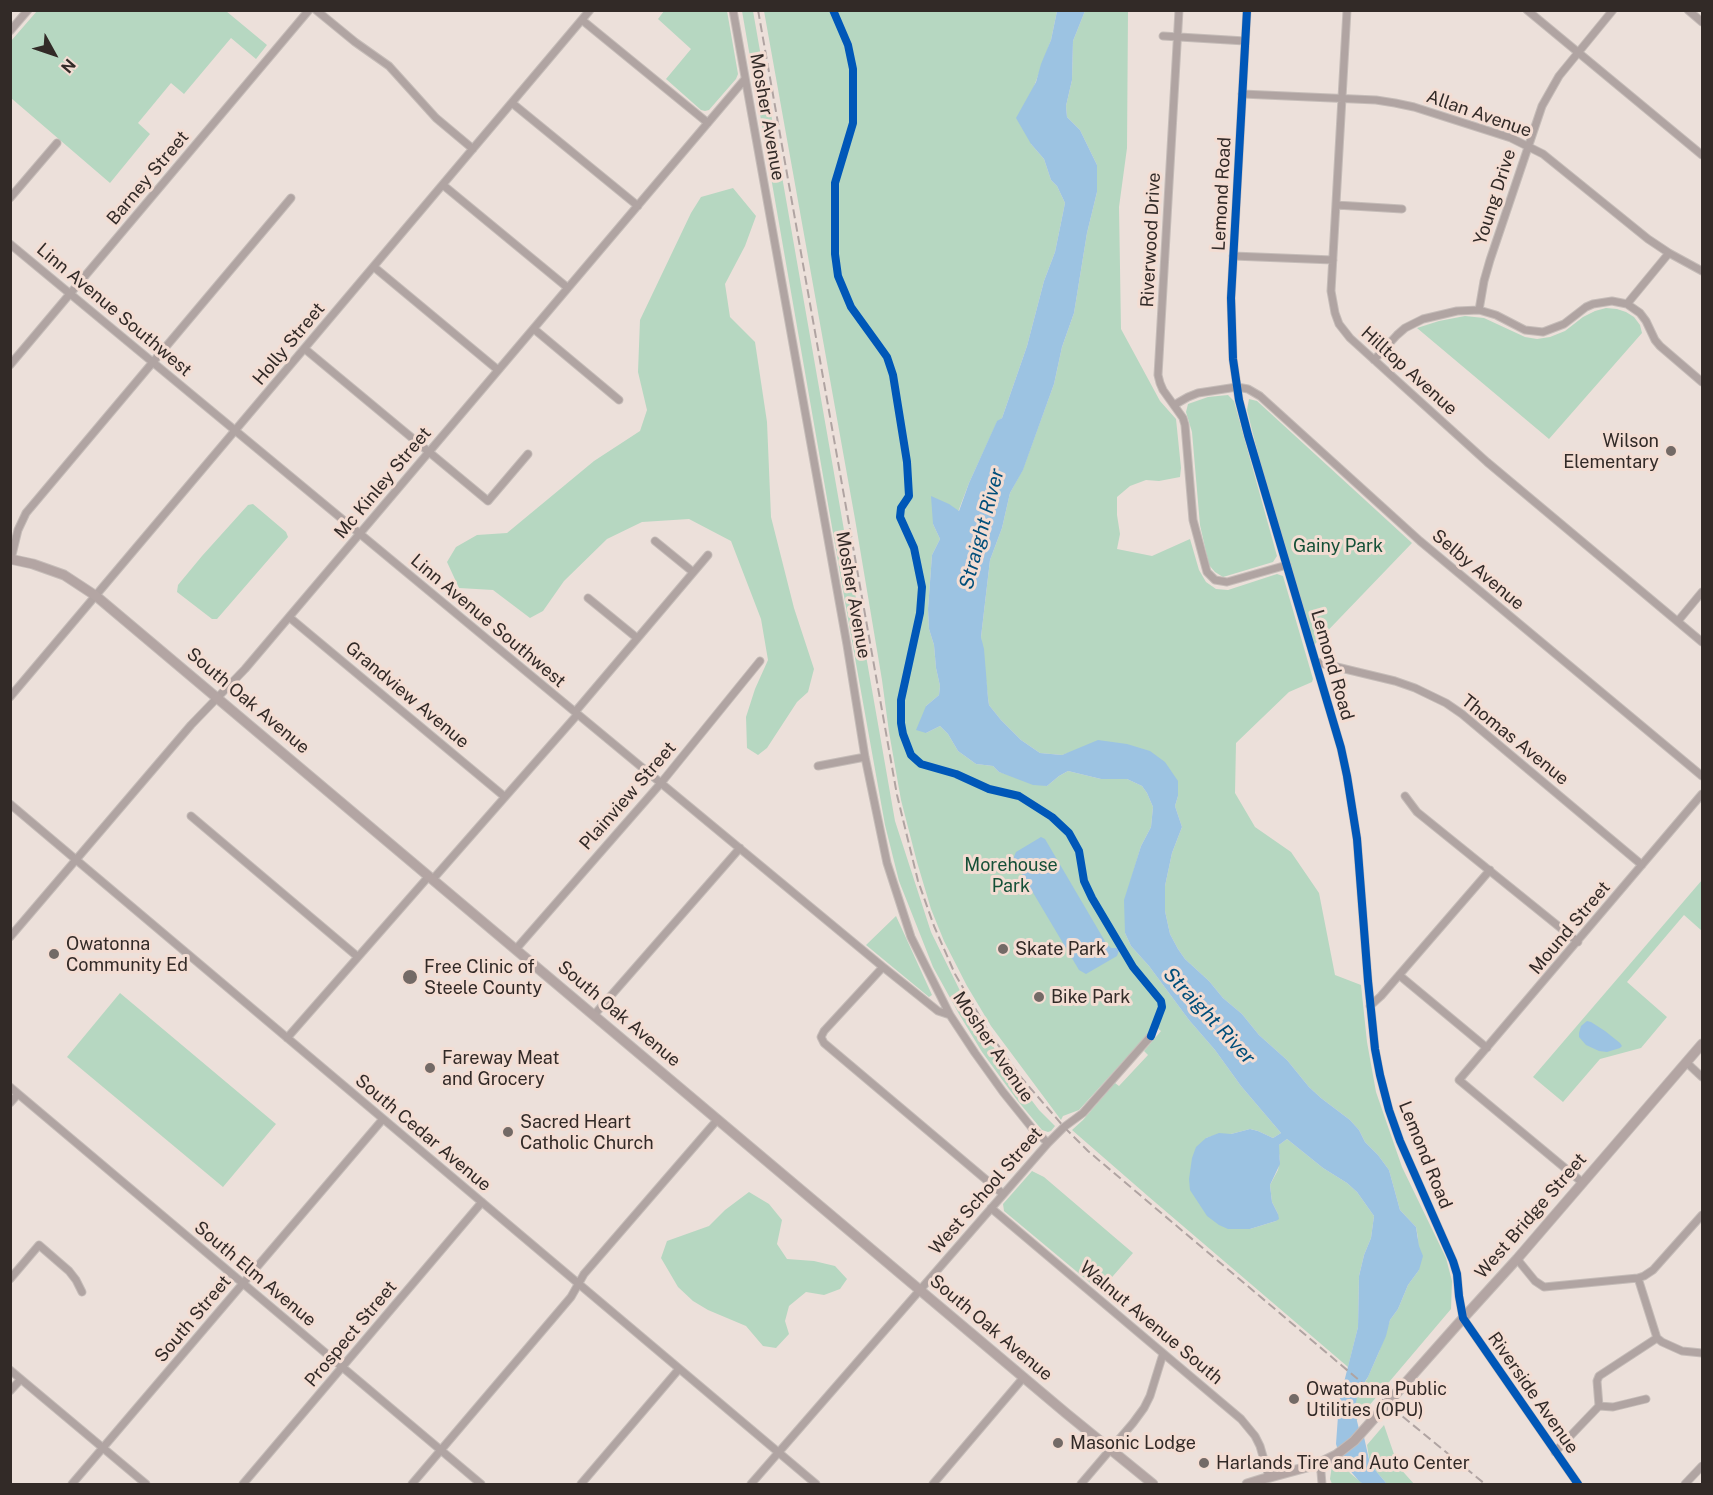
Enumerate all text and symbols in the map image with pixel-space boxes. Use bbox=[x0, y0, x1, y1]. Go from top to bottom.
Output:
north arrow bbox=[24, 24, 84, 84]
street label: Mosher Avenue bbox=[745, 52, 789, 182]
text: N bbox=[57, 55, 79, 77]
street label: Allan Avenue bbox=[1424, 86, 1534, 142]
street label: Barney Street bbox=[102, 127, 194, 229]
street label: Lemond Road bbox=[1208, 136, 1236, 252]
street label: Young Drive bbox=[1469, 146, 1521, 248]
street label: Riverwood Drive bbox=[1137, 172, 1165, 308]
street label: Linn Avenue Southwest bbox=[32, 239, 196, 381]
street label: Holly Street bbox=[248, 298, 330, 390]
street label: Hilltop Avenue bbox=[1356, 322, 1462, 420]
street label: Mc Kinley Street bbox=[330, 423, 436, 543]
place label: Wilson Elementary bbox=[1563, 430, 1659, 472]
marker: Wilson Elementary bbox=[1664, 444, 1678, 458]
water label: Straight River bbox=[954, 466, 1010, 592]
street label: Selby Avenue bbox=[1427, 525, 1529, 615]
street label: Mosher Avenue bbox=[831, 530, 875, 660]
park label: Gainy Park bbox=[1293, 535, 1383, 557]
street label: Linn Avenue Southwest bbox=[406, 550, 570, 692]
street label: Lemond Road bbox=[1306, 607, 1358, 723]
street label: Grandview Avenue bbox=[341, 637, 473, 753]
street label: South Oak Avenue bbox=[182, 643, 314, 759]
street label: Thomas Avenue bbox=[1457, 690, 1573, 790]
street label: Plainview Street bbox=[575, 738, 681, 854]
park label: Morehouse Park bbox=[964, 854, 1058, 896]
street label: Mound Street bbox=[1525, 877, 1615, 979]
place label: Owatonna Community Ed bbox=[66, 933, 188, 976]
place label: Skate Park bbox=[1015, 938, 1106, 960]
marker: Skate Park bbox=[996, 942, 1010, 956]
marker: Owatonna Community Ed bbox=[47, 947, 61, 961]
place label: Free Clinic of Steele County bbox=[424, 956, 542, 998]
street label: South Oak Avenue bbox=[553, 956, 685, 1072]
water label: Straight River bbox=[1158, 963, 1260, 1069]
marker: Free Clinic of Steele County bbox=[401, 968, 419, 986]
place label: Bike Park bbox=[1051, 986, 1130, 1008]
street label: Mosher Avenue bbox=[948, 988, 1038, 1106]
marker: Bike Park bbox=[1032, 990, 1046, 1004]
place label: Fareway Meat and Grocery bbox=[442, 1047, 559, 1090]
marker: Fareway Meat and Grocery bbox=[423, 1061, 437, 1075]
street label: South Cedar Avenue bbox=[351, 1070, 495, 1196]
street label: Lemond Road bbox=[1394, 1098, 1456, 1212]
place label: Sacred Heart Catholic Church bbox=[520, 1111, 654, 1154]
street label: West School Street bbox=[925, 1123, 1047, 1259]
marker: Sacred Heart Catholic Church bbox=[501, 1125, 515, 1139]
street label: West Bridge Street bbox=[1471, 1149, 1591, 1283]
street label: South Elm Avenue bbox=[190, 1217, 320, 1331]
street label: Walnut Avenue South bbox=[1075, 1257, 1227, 1389]
street label: South Oak Avenue bbox=[925, 1270, 1057, 1386]
street label: South Street bbox=[150, 1271, 236, 1367]
street label: Prospect Street bbox=[300, 1277, 402, 1391]
street label: Riverside Avenue bbox=[1483, 1328, 1583, 1458]
place label: Owatonna Public Utilities (OPU) bbox=[1306, 1378, 1447, 1420]
marker: Owatonna Public Utilities (OPU) bbox=[1287, 1392, 1301, 1406]
place label: Masonic Lodge bbox=[1070, 1432, 1196, 1454]
marker: Masonic Lodge bbox=[1051, 1436, 1065, 1450]
place label: Harlands Tire and Auto Center bbox=[1216, 1452, 1470, 1474]
marker: Harlands Tire and Auto Center bbox=[1197, 1456, 1211, 1470]

